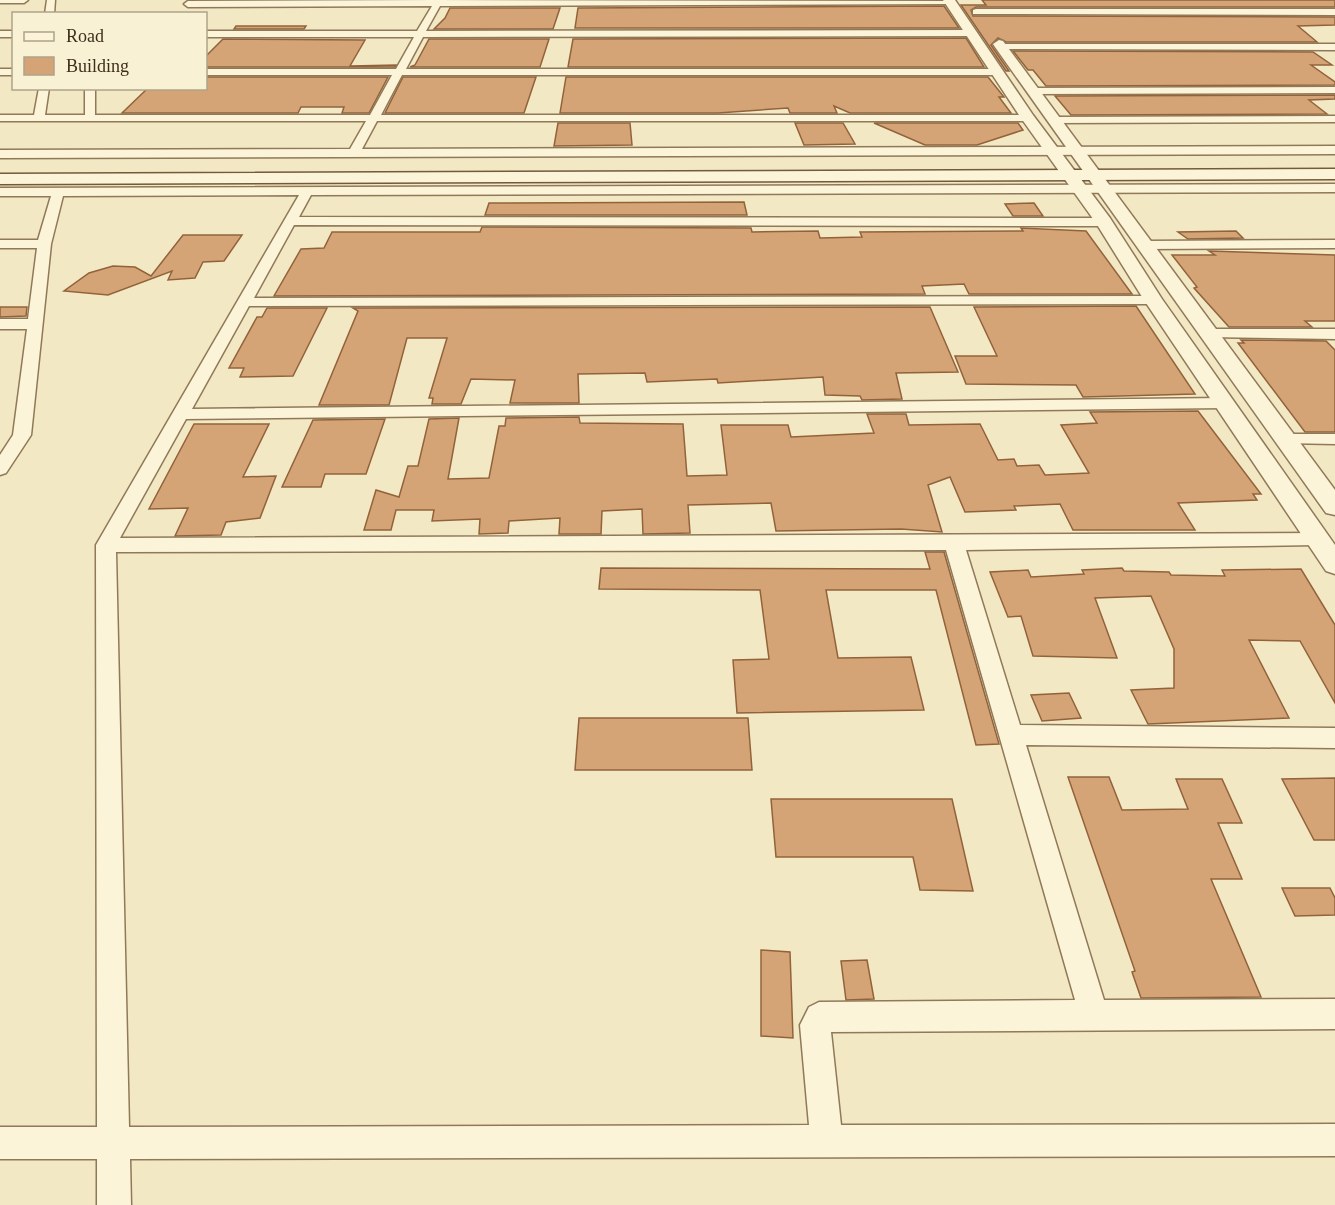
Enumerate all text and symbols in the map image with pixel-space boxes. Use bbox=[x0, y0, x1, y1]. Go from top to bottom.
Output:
legend bbox=[12, 12, 207, 90]
text: Road bbox=[66, 26, 104, 46]
text: Building bbox=[66, 56, 129, 76]

